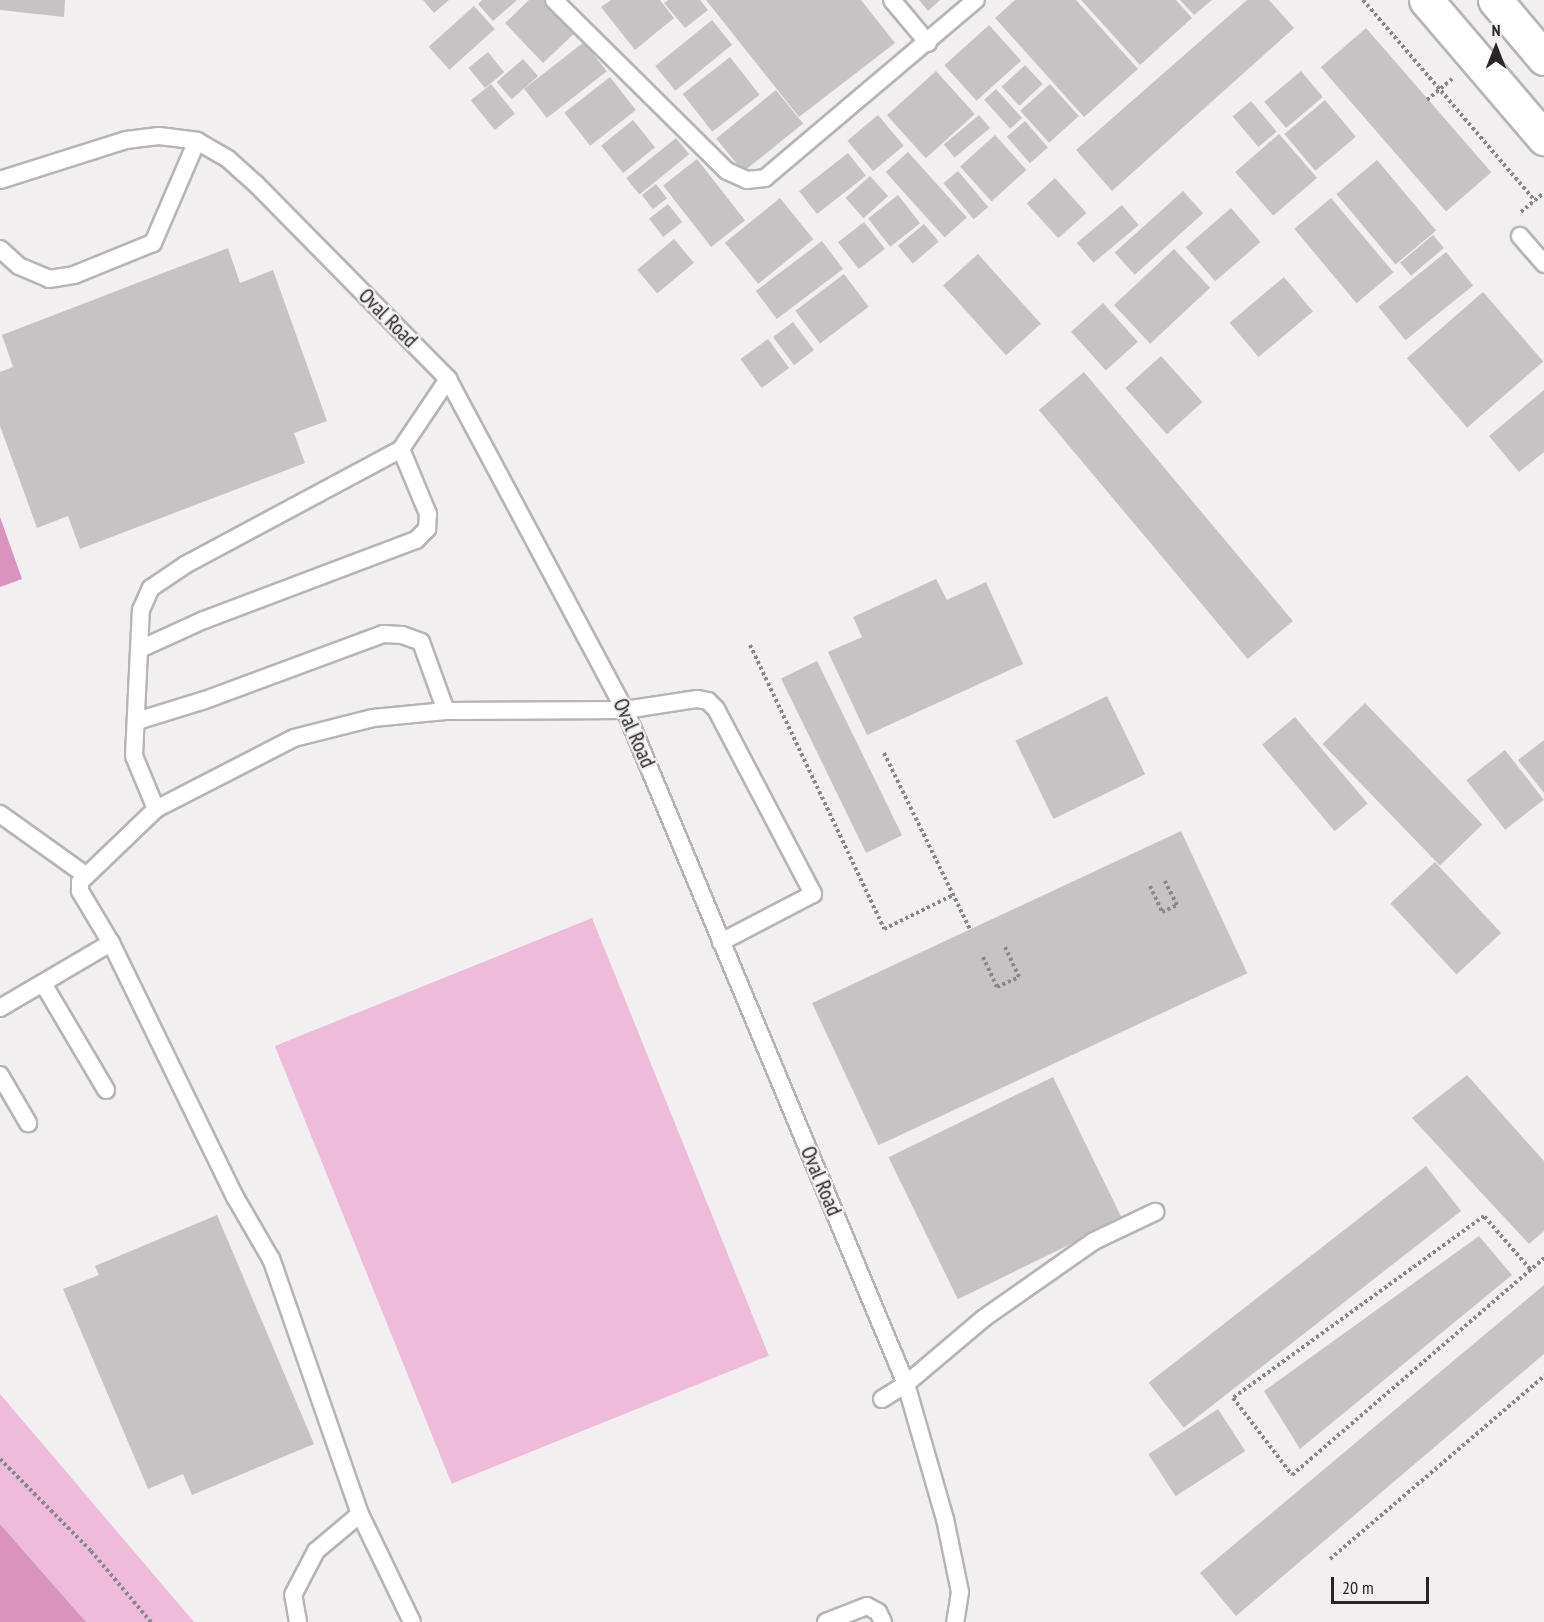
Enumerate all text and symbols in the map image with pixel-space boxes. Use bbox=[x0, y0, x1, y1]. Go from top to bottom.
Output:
north arrow bbox=[1466, 18, 1526, 78]
text: N bbox=[1492, 20, 1500, 40]
street label: Oval Road bbox=[353, 283, 423, 353]
street label: Oval Road bbox=[608, 695, 660, 771]
street label: Oval Road bbox=[795, 1142, 847, 1220]
scale bar bbox=[1334, 1565, 1432, 1603]
text: 20 m bbox=[1342, 1576, 1374, 1599]

